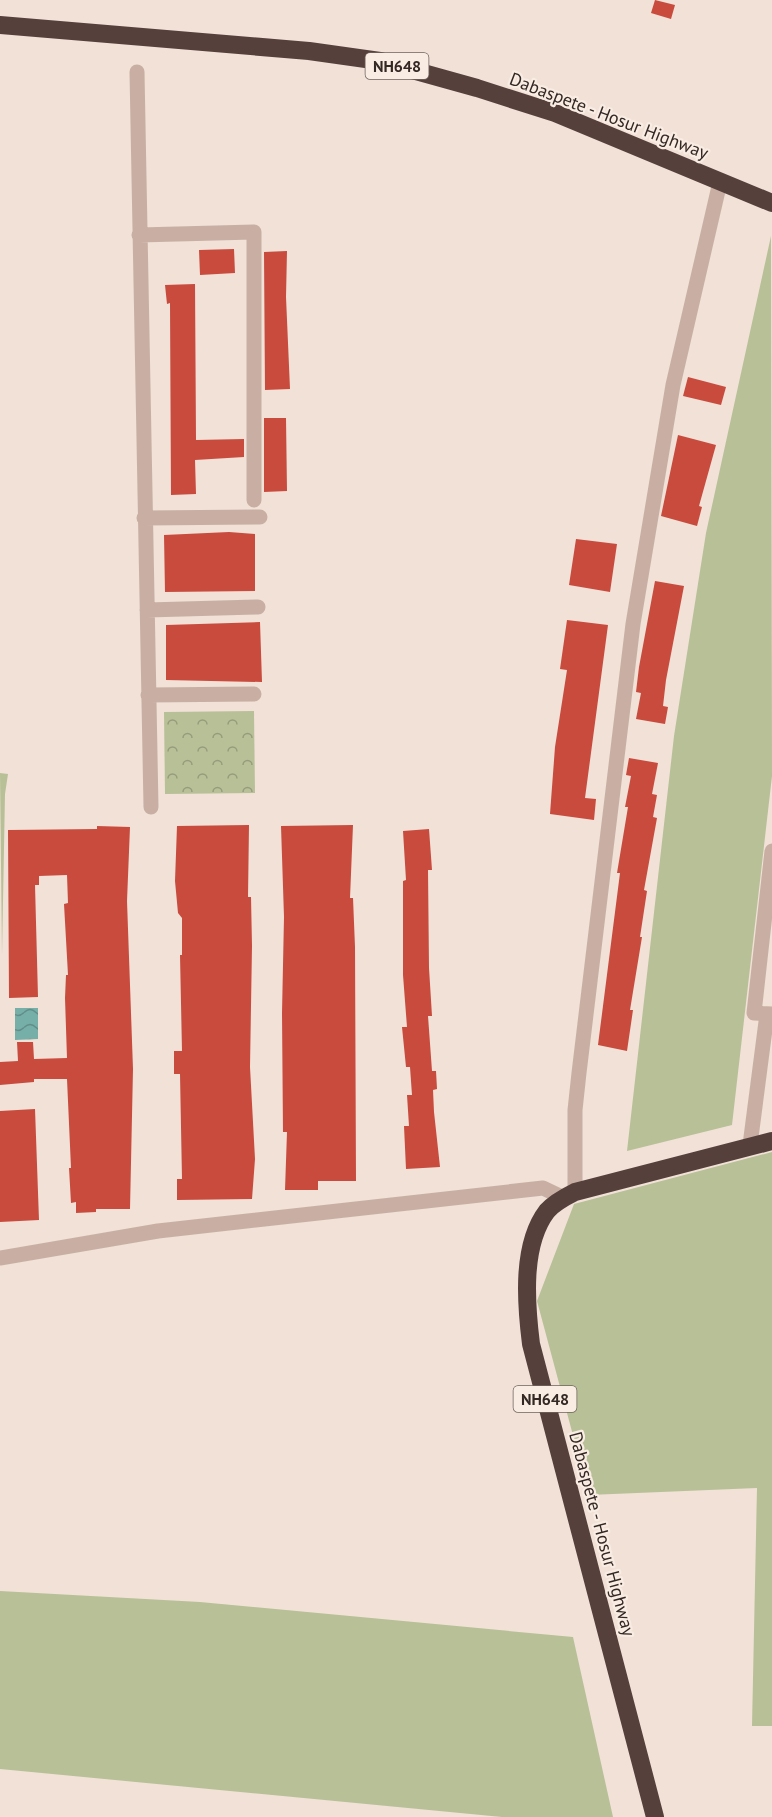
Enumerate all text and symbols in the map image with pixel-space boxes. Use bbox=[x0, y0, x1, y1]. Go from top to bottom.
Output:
road number: NH648 bbox=[366, 53, 428, 79]
street label: Dabaspete - Hosur Highway bbox=[507, 67, 712, 164]
road number: NH648 bbox=[514, 1386, 576, 1412]
street label: Dabaspete - Hosur Highway bbox=[564, 1429, 641, 1639]

